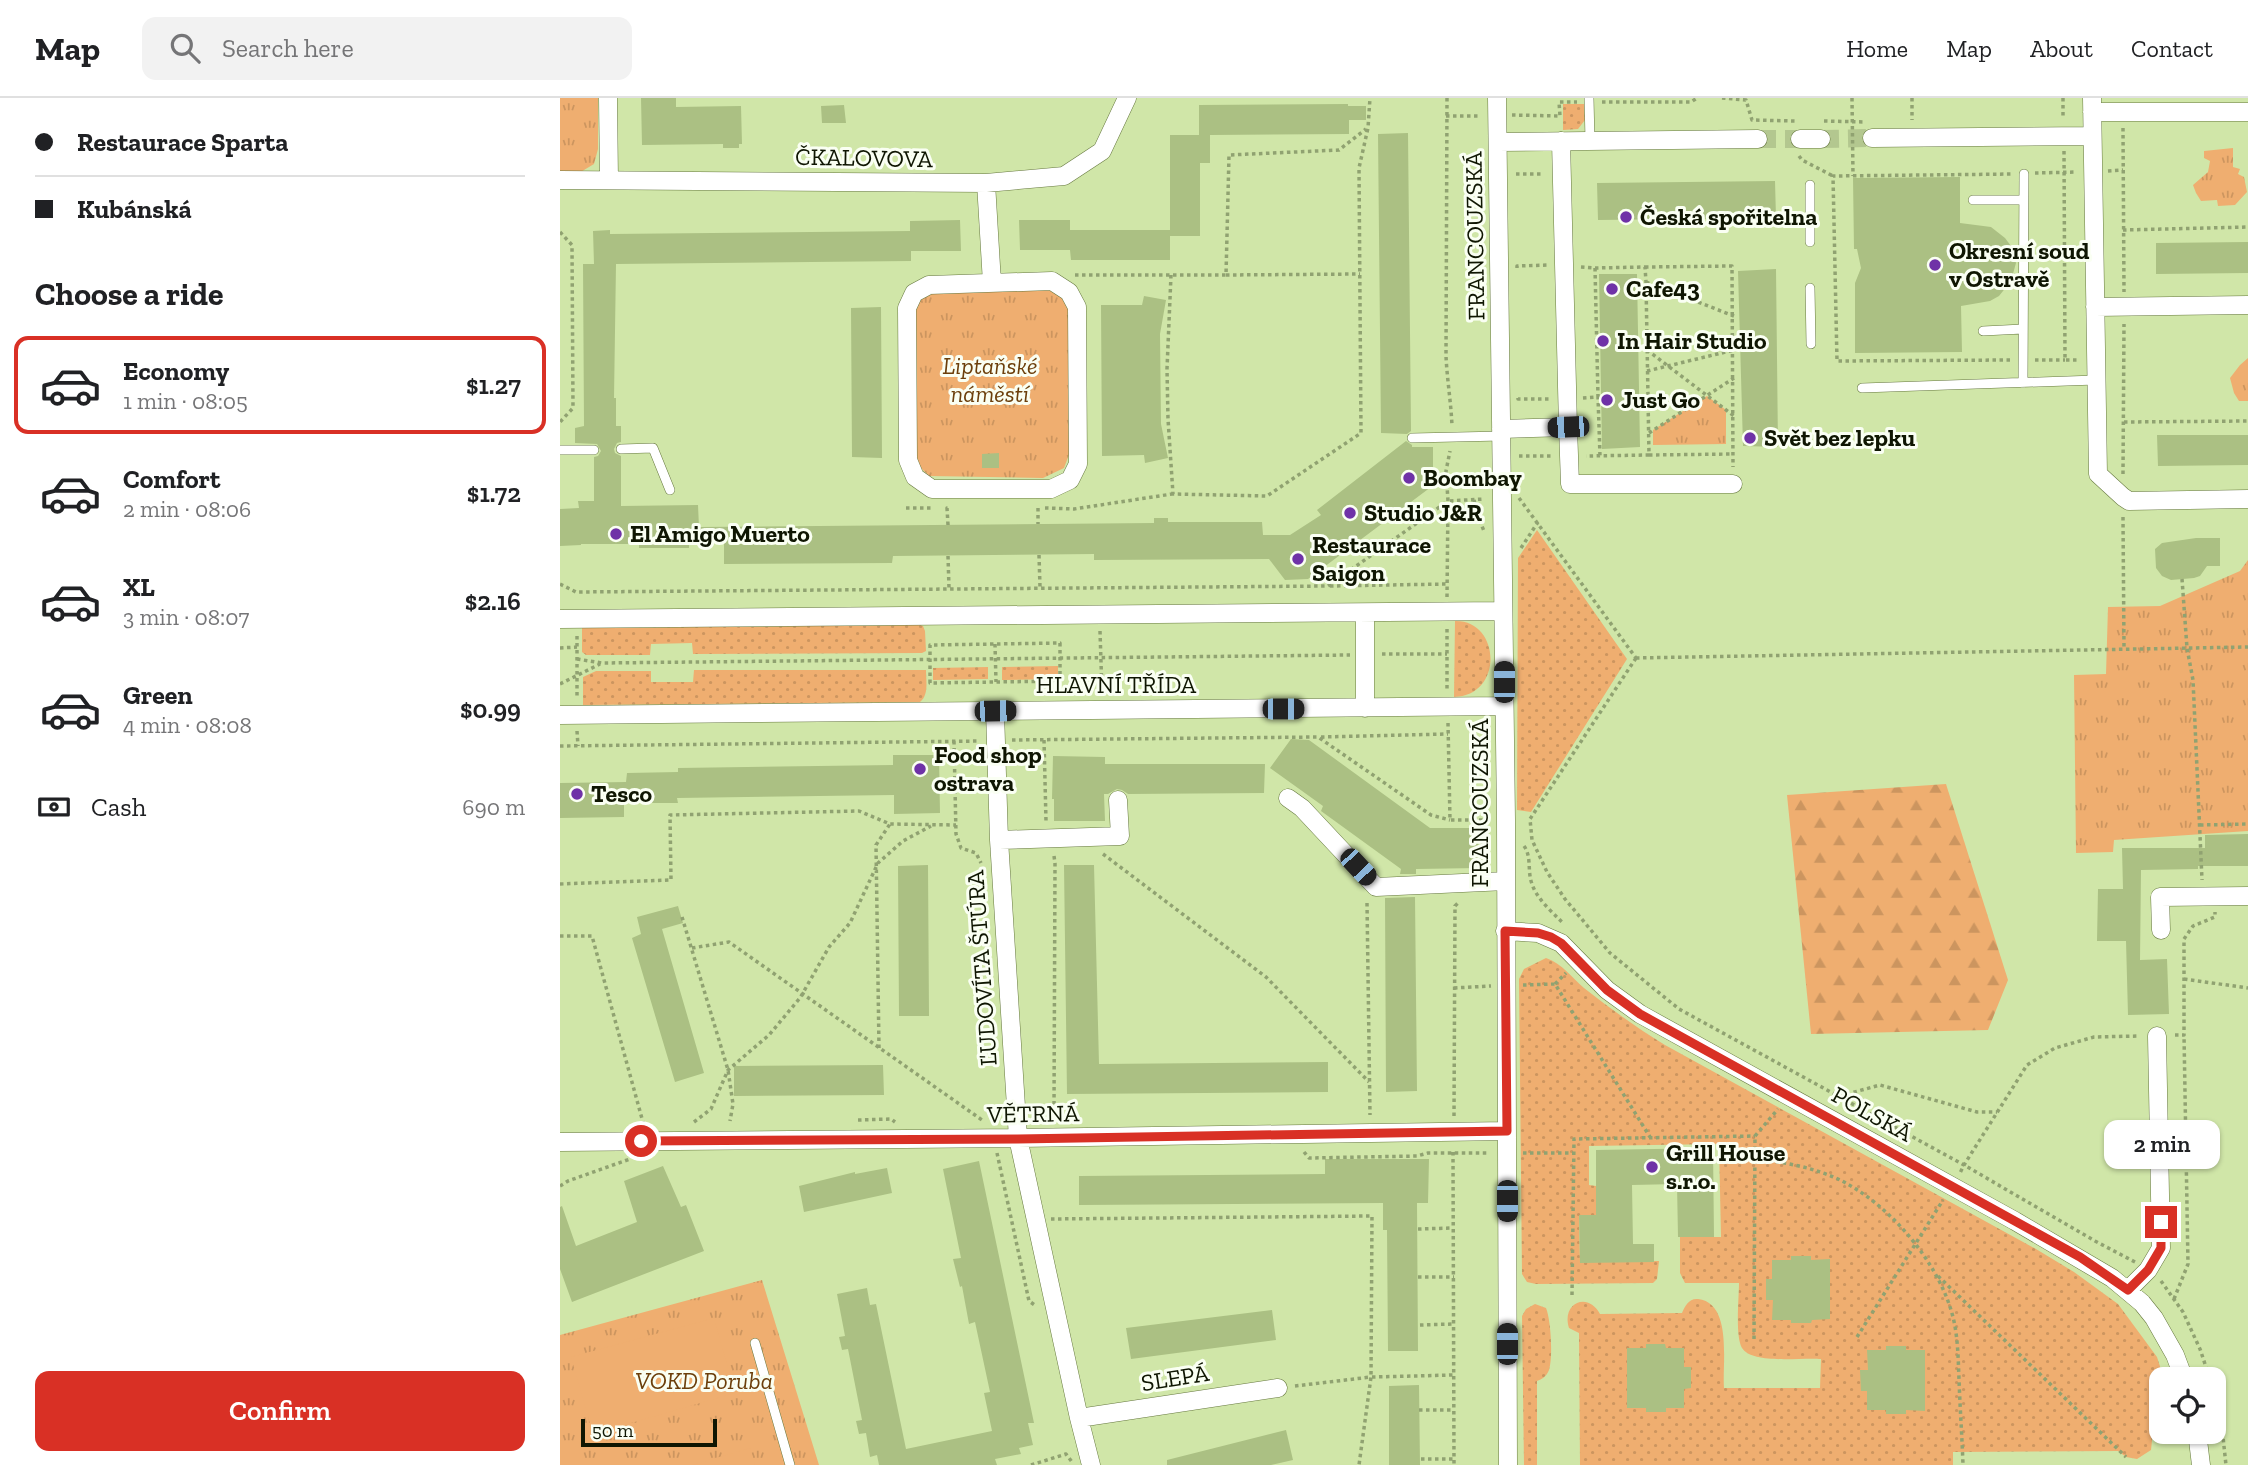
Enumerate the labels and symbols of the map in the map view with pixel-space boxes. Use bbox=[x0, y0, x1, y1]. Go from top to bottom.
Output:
street label: ČKALOVOVA bbox=[795, 142, 933, 173]
street label: FRANCOUZSKÁ bbox=[1459, 151, 1490, 321]
place label: Česká spořitelna bbox=[1640, 202, 1817, 231]
marker: Česká spořitelna bbox=[1618, 209, 1634, 225]
place label: Okresní soud v Ostravě bbox=[1949, 236, 2090, 293]
marker: Okresní soud v Ostravě bbox=[1927, 257, 1943, 273]
place label: Cafe43 bbox=[1626, 274, 1700, 303]
marker: Cafe43 bbox=[1604, 281, 1620, 297]
place label: In Hair Studio bbox=[1617, 326, 1767, 355]
marker: In Hair Studio bbox=[1595, 333, 1611, 349]
park label: Liptaňské náměstí bbox=[943, 351, 1037, 408]
place label: Just Go bbox=[1621, 385, 1701, 414]
marker: Just Go bbox=[1599, 392, 1615, 408]
car bbox=[1547, 416, 1590, 438]
place label: Svět bez lepku bbox=[1764, 423, 1915, 452]
marker: Svět bez lepku bbox=[1742, 430, 1758, 446]
place label: Boombay bbox=[1423, 463, 1522, 492]
marker: Boombay bbox=[1401, 470, 1417, 486]
place label: Studio J&R bbox=[1364, 498, 1483, 527]
marker: Studio J&R bbox=[1342, 505, 1358, 521]
place label: El Amigo Muerto bbox=[630, 519, 810, 548]
marker: El Amigo Muerto bbox=[608, 526, 624, 542]
place label: Restaurace Saigon bbox=[1312, 530, 1432, 587]
marker: Restaurace Saigon bbox=[1290, 551, 1306, 567]
car bbox=[1494, 661, 1515, 703]
street label: HLAVNÍ TŘÍDA bbox=[1036, 670, 1197, 699]
car bbox=[1263, 699, 1305, 720]
car bbox=[974, 700, 1017, 722]
street label: FRANCOUZSKÁ bbox=[1465, 718, 1494, 887]
place label: Food shop ostrava bbox=[934, 740, 1042, 797]
marker: Food shop ostrava bbox=[912, 761, 928, 777]
place label: Tesco bbox=[591, 779, 652, 808]
marker: Tesco bbox=[569, 786, 585, 802]
car bbox=[1336, 844, 1381, 890]
street label: ĽUDOVÍTA ŠTÚRA bbox=[960, 869, 1003, 1067]
street label: POLSKÁ bbox=[1827, 1080, 1918, 1148]
street label: VĚTRNÁ bbox=[986, 1098, 1080, 1129]
callout: 2 min bbox=[2103, 1121, 2219, 1170]
route start bbox=[625, 1125, 657, 1157]
place label: Grill House s.r.o. bbox=[1666, 1138, 1786, 1195]
marker: Grill House s.r.o. bbox=[1644, 1159, 1660, 1175]
car bbox=[1497, 1180, 1518, 1222]
route end bbox=[2145, 1206, 2177, 1238]
car bbox=[1497, 1323, 1518, 1365]
street label: SLEPÁ bbox=[1139, 1358, 1211, 1397]
park label: VOKD Poruba bbox=[635, 1366, 773, 1395]
scale bar bbox=[581, 1416, 718, 1448]

